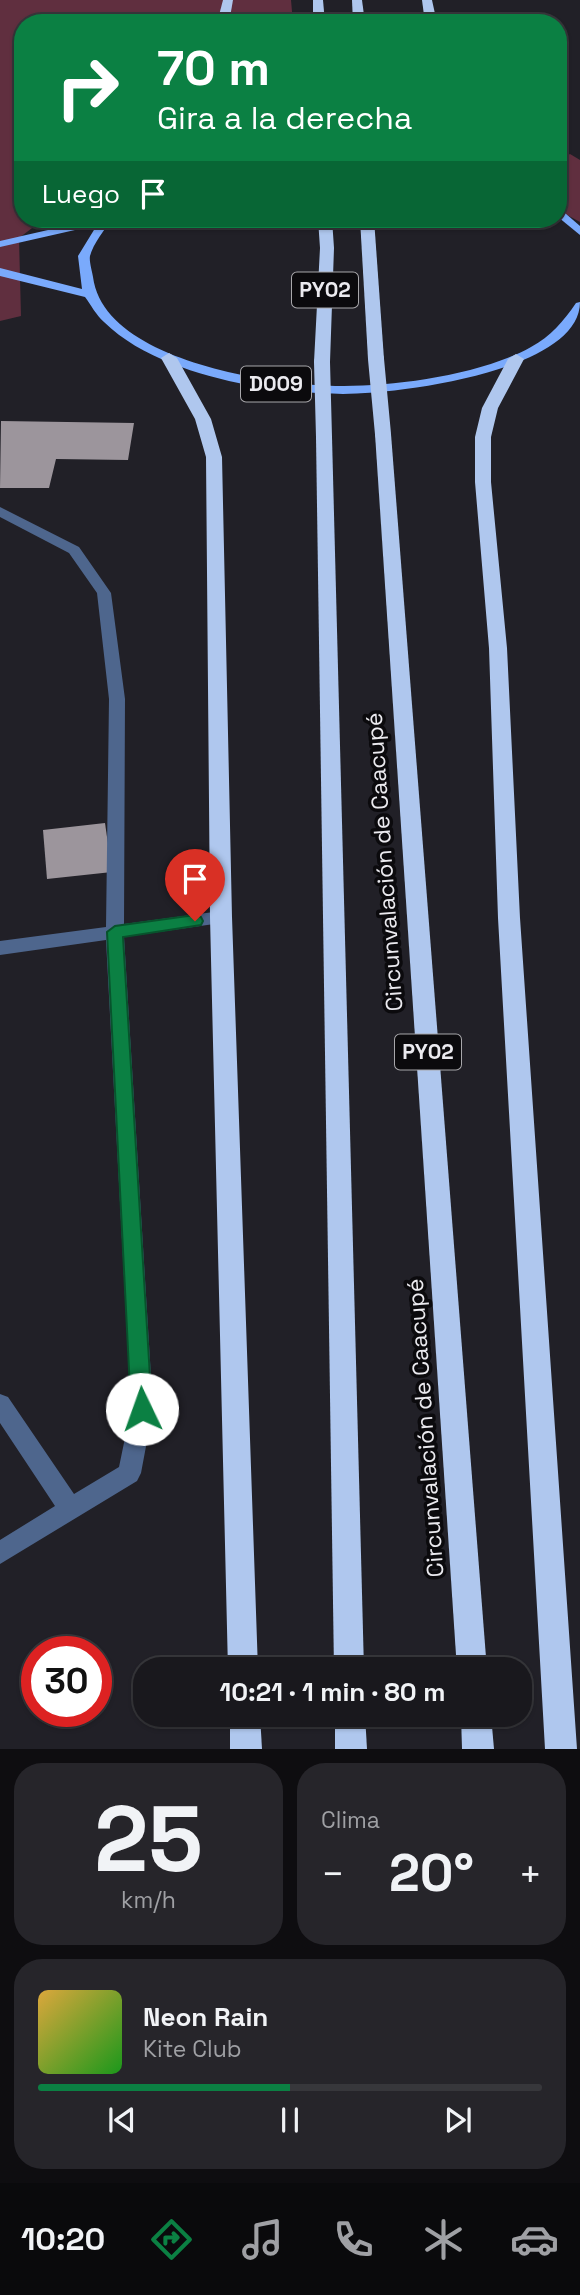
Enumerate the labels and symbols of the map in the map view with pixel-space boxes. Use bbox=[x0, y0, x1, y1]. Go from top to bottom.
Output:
road number: PY02 bbox=[292, 272, 358, 308]
road number: D009 bbox=[241, 366, 311, 402]
street label: Circunvalación de Caacupé bbox=[359, 712, 409, 1012]
pin bbox=[165, 849, 225, 921]
road number: PY02 bbox=[395, 1034, 461, 1070]
street label: Circunvalación de Caacupé bbox=[400, 1278, 450, 1578]
position arrow bbox=[105, 1372, 179, 1446]
speed limit sign: 30 bbox=[21, 1636, 112, 1727]

